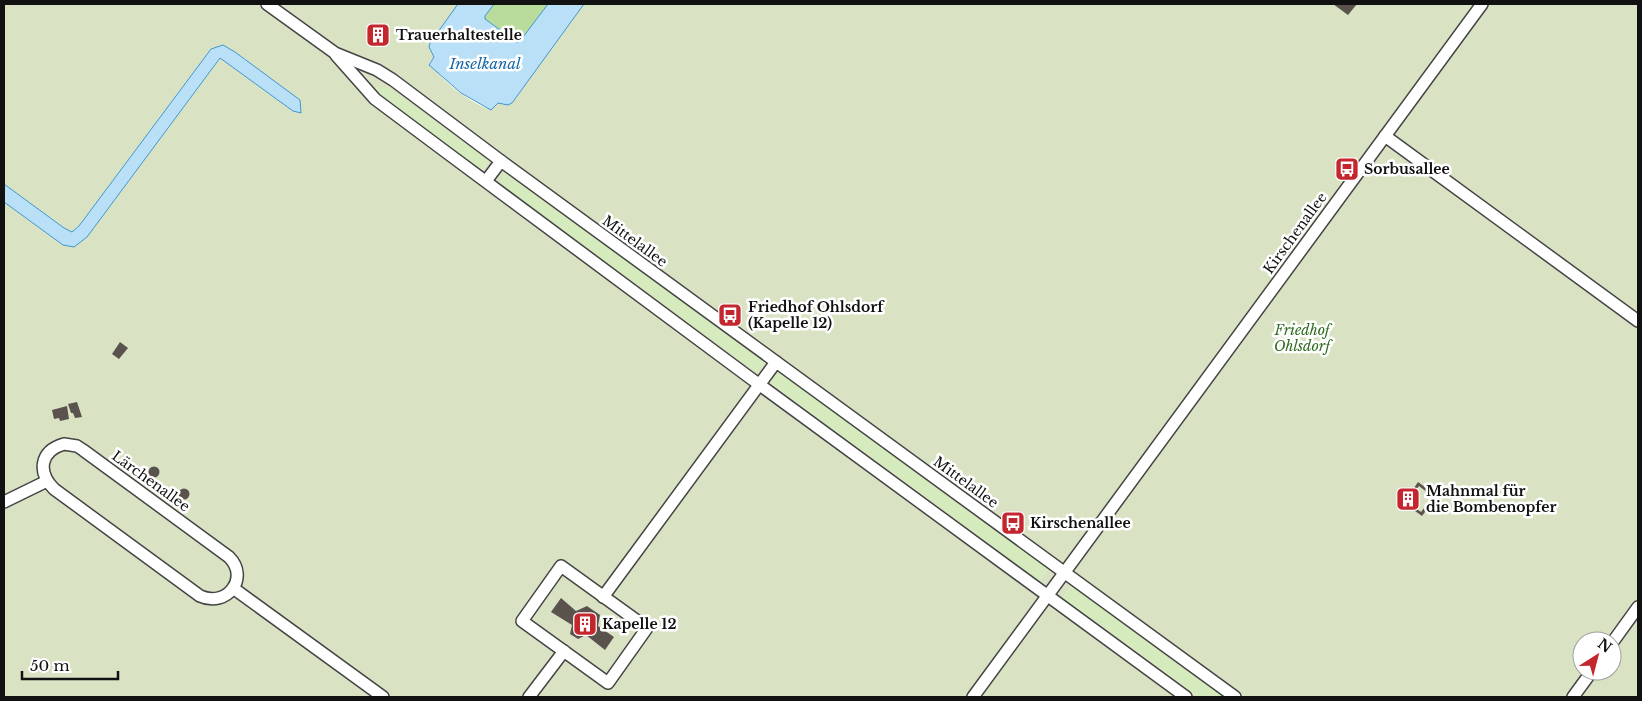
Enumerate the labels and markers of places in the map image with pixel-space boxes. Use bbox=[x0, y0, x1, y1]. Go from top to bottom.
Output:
building icon: Trauerhaltestelle bbox=[365, 22, 391, 48]
place label: Trauerhaltestelle bbox=[396, 26, 522, 44]
bus stop icon: Sorbusallee bbox=[1334, 156, 1360, 182]
place label: Sorbusallee bbox=[1364, 160, 1450, 178]
place label: Friedhof Ohlsdorf (Kapelle 12) bbox=[748, 298, 885, 332]
bus stop icon: Friedhof Ohlsdorf (Kapelle 12) bbox=[717, 302, 743, 328]
place label: Mahnmal für die Bombenopfer bbox=[1426, 482, 1557, 516]
building icon: Mahnmal für die Bombenopfer bbox=[1395, 486, 1421, 512]
bus stop icon: Kirschenallee bbox=[1000, 510, 1026, 536]
place label: Kirschenallee bbox=[1030, 514, 1131, 532]
building icon: Kapelle 12 bbox=[572, 611, 598, 637]
place label: Kapelle 12 bbox=[602, 615, 677, 633]

